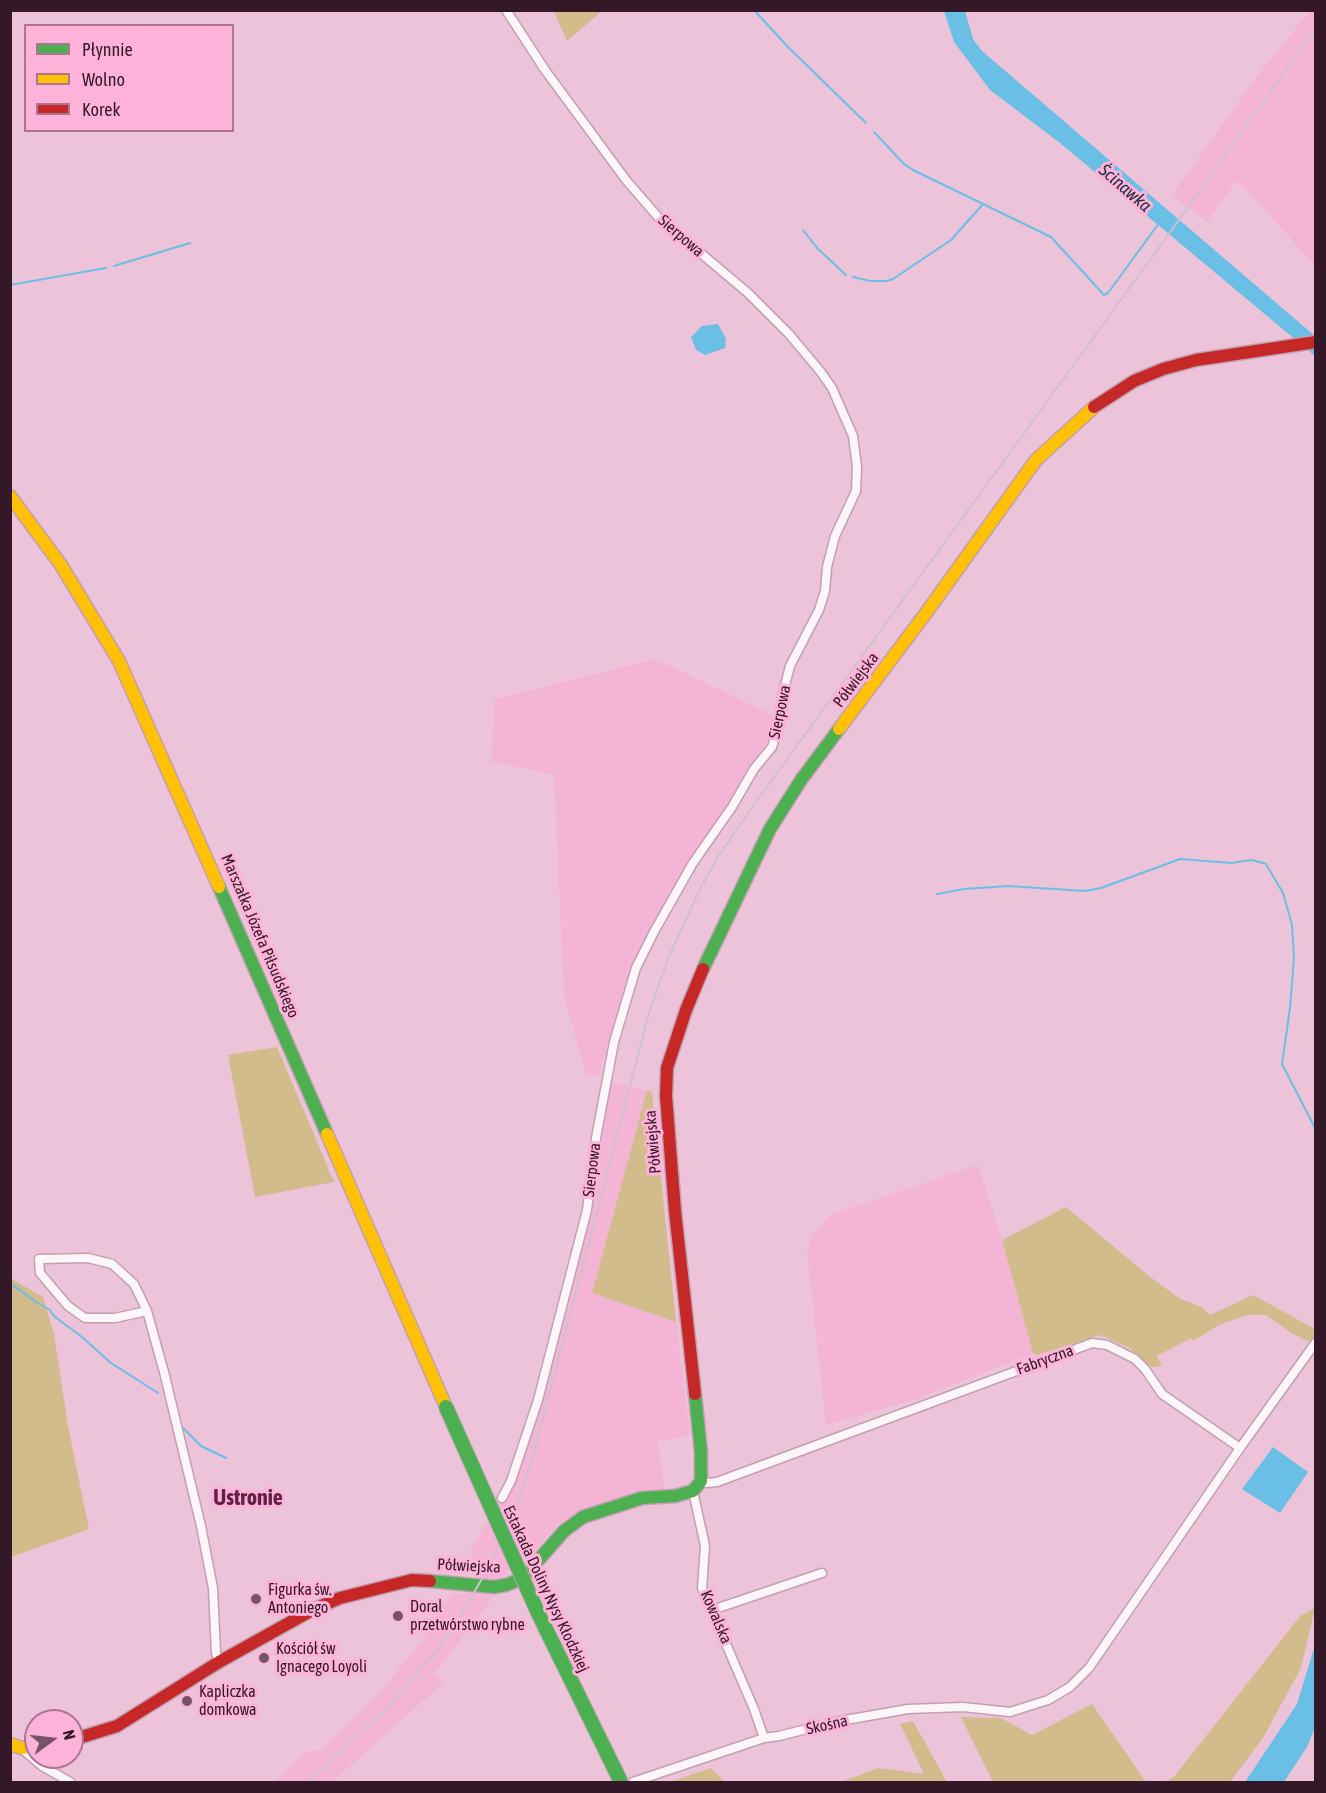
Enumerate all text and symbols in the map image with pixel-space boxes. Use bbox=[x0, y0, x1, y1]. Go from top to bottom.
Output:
legend bbox=[24, 24, 234, 132]
text: Płynnie bbox=[82, 39, 133, 60]
text: Wolno bbox=[82, 69, 125, 90]
text: Korek bbox=[82, 99, 120, 120]
water label: Ścinawka bbox=[1094, 159, 1156, 217]
street label: Sierpowa bbox=[654, 211, 708, 261]
street label: Półwiejska bbox=[829, 649, 883, 711]
street label: Sierpowa bbox=[765, 684, 795, 740]
street label: Marszałka Józefa Piłsudskiego bbox=[217, 851, 303, 1021]
street label: Półwiejska bbox=[641, 1109, 665, 1175]
street label: Sierpowa bbox=[579, 1142, 605, 1198]
street label: Fabryczna bbox=[1014, 1341, 1076, 1379]
district label: Ustronie bbox=[213, 1485, 283, 1511]
street label: Estakada Doliny Nysy Kłodzkiej bbox=[499, 1503, 593, 1675]
street label: Półwiejska bbox=[437, 1555, 501, 1577]
place label: Figurka św. Antoniego bbox=[268, 1580, 332, 1618]
street label: Kowalska bbox=[696, 1587, 736, 1647]
marker: Figurka św. Antoniego bbox=[249, 1592, 263, 1606]
place label: Doral przetwórstwo rybne bbox=[410, 1597, 525, 1635]
marker: Doral przetwórstwo rybne bbox=[391, 1609, 405, 1623]
place label: Kościół św Ignacego Loyoli bbox=[276, 1639, 367, 1677]
marker: Kościół św Ignacego Loyoli bbox=[257, 1651, 271, 1665]
place label: Kapliczka domkowa bbox=[199, 1682, 257, 1720]
marker: Kapliczka domkowa bbox=[180, 1694, 194, 1708]
north arrow bbox=[24, 1709, 84, 1769]
street label: Skośna bbox=[804, 1711, 850, 1739]
text: N bbox=[60, 1728, 79, 1742]

